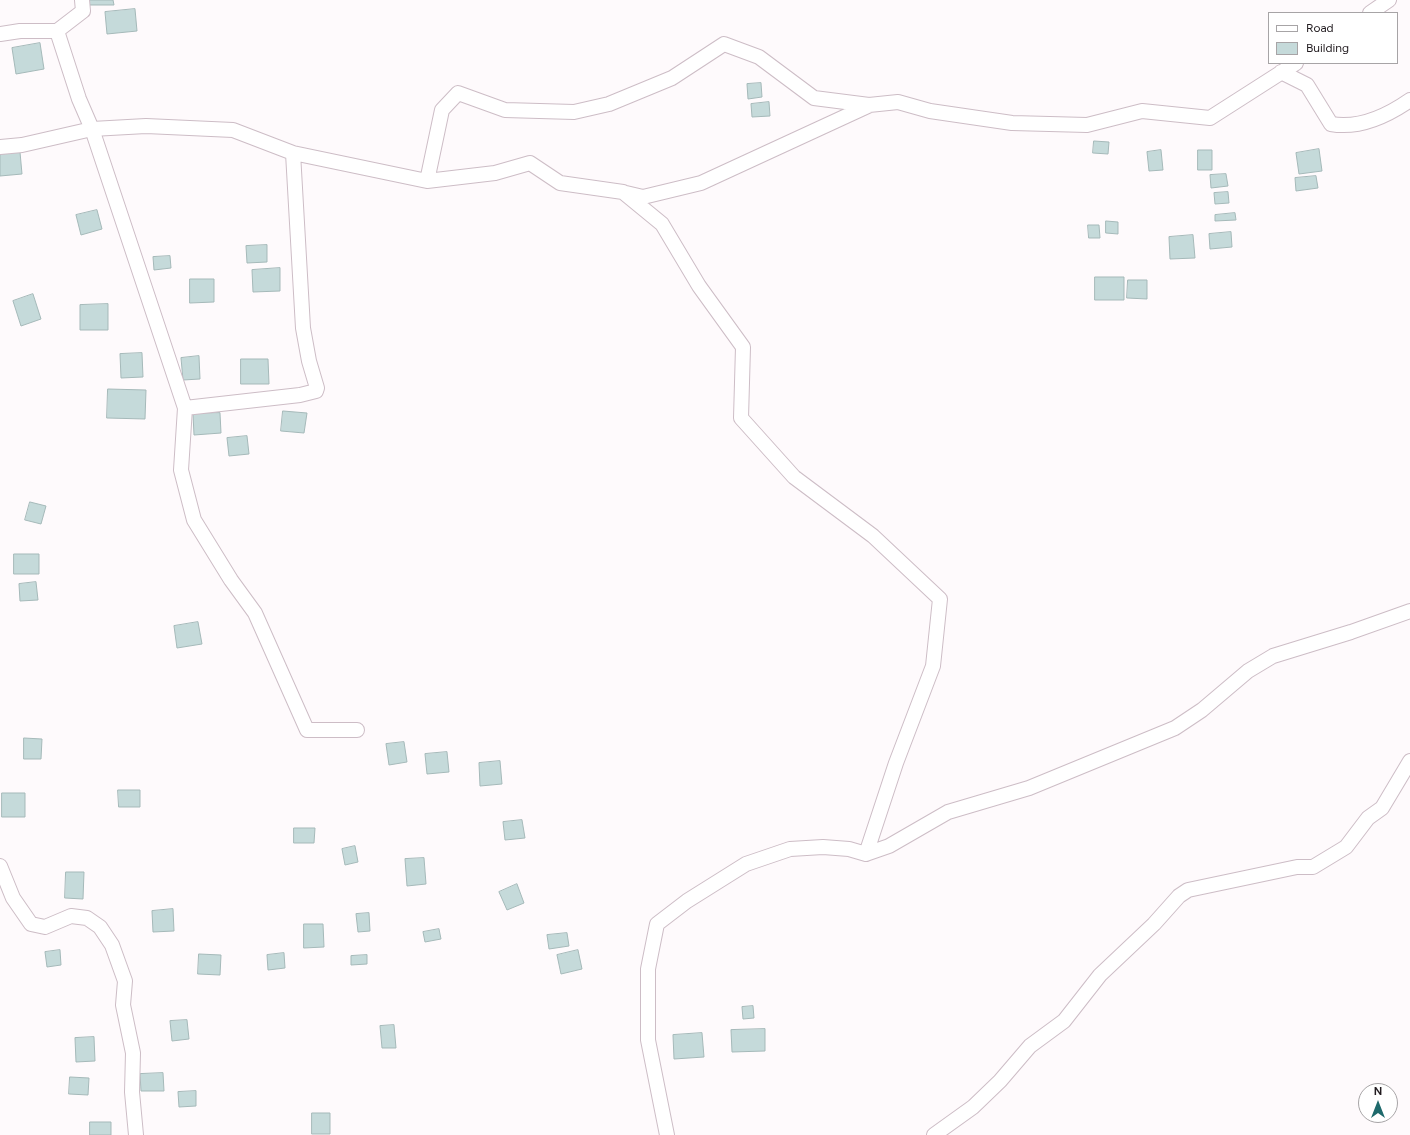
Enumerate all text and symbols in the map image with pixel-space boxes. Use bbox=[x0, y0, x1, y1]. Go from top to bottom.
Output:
legend bbox=[1268, 12, 1398, 64]
text: Road bbox=[1306, 21, 1334, 35]
text: Building bbox=[1306, 41, 1349, 55]
north arrow bbox=[1358, 1083, 1398, 1123]
text: N bbox=[1374, 1085, 1382, 1098]

